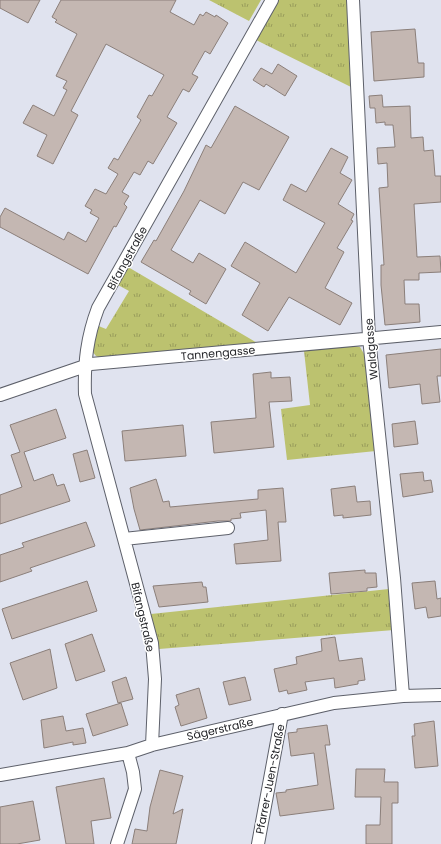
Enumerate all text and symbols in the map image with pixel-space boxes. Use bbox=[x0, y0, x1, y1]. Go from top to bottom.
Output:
street label: Bifangstraße bbox=[103, 223, 151, 293]
street label: Waldgasse bbox=[360, 318, 382, 380]
street label: Tannengasse bbox=[180, 342, 256, 364]
street label: Bifangstraße bbox=[127, 581, 159, 653]
street label: Sägerstraße bbox=[185, 714, 255, 744]
street label: Pfarrer-Juen-Straße bbox=[251, 722, 289, 835]

